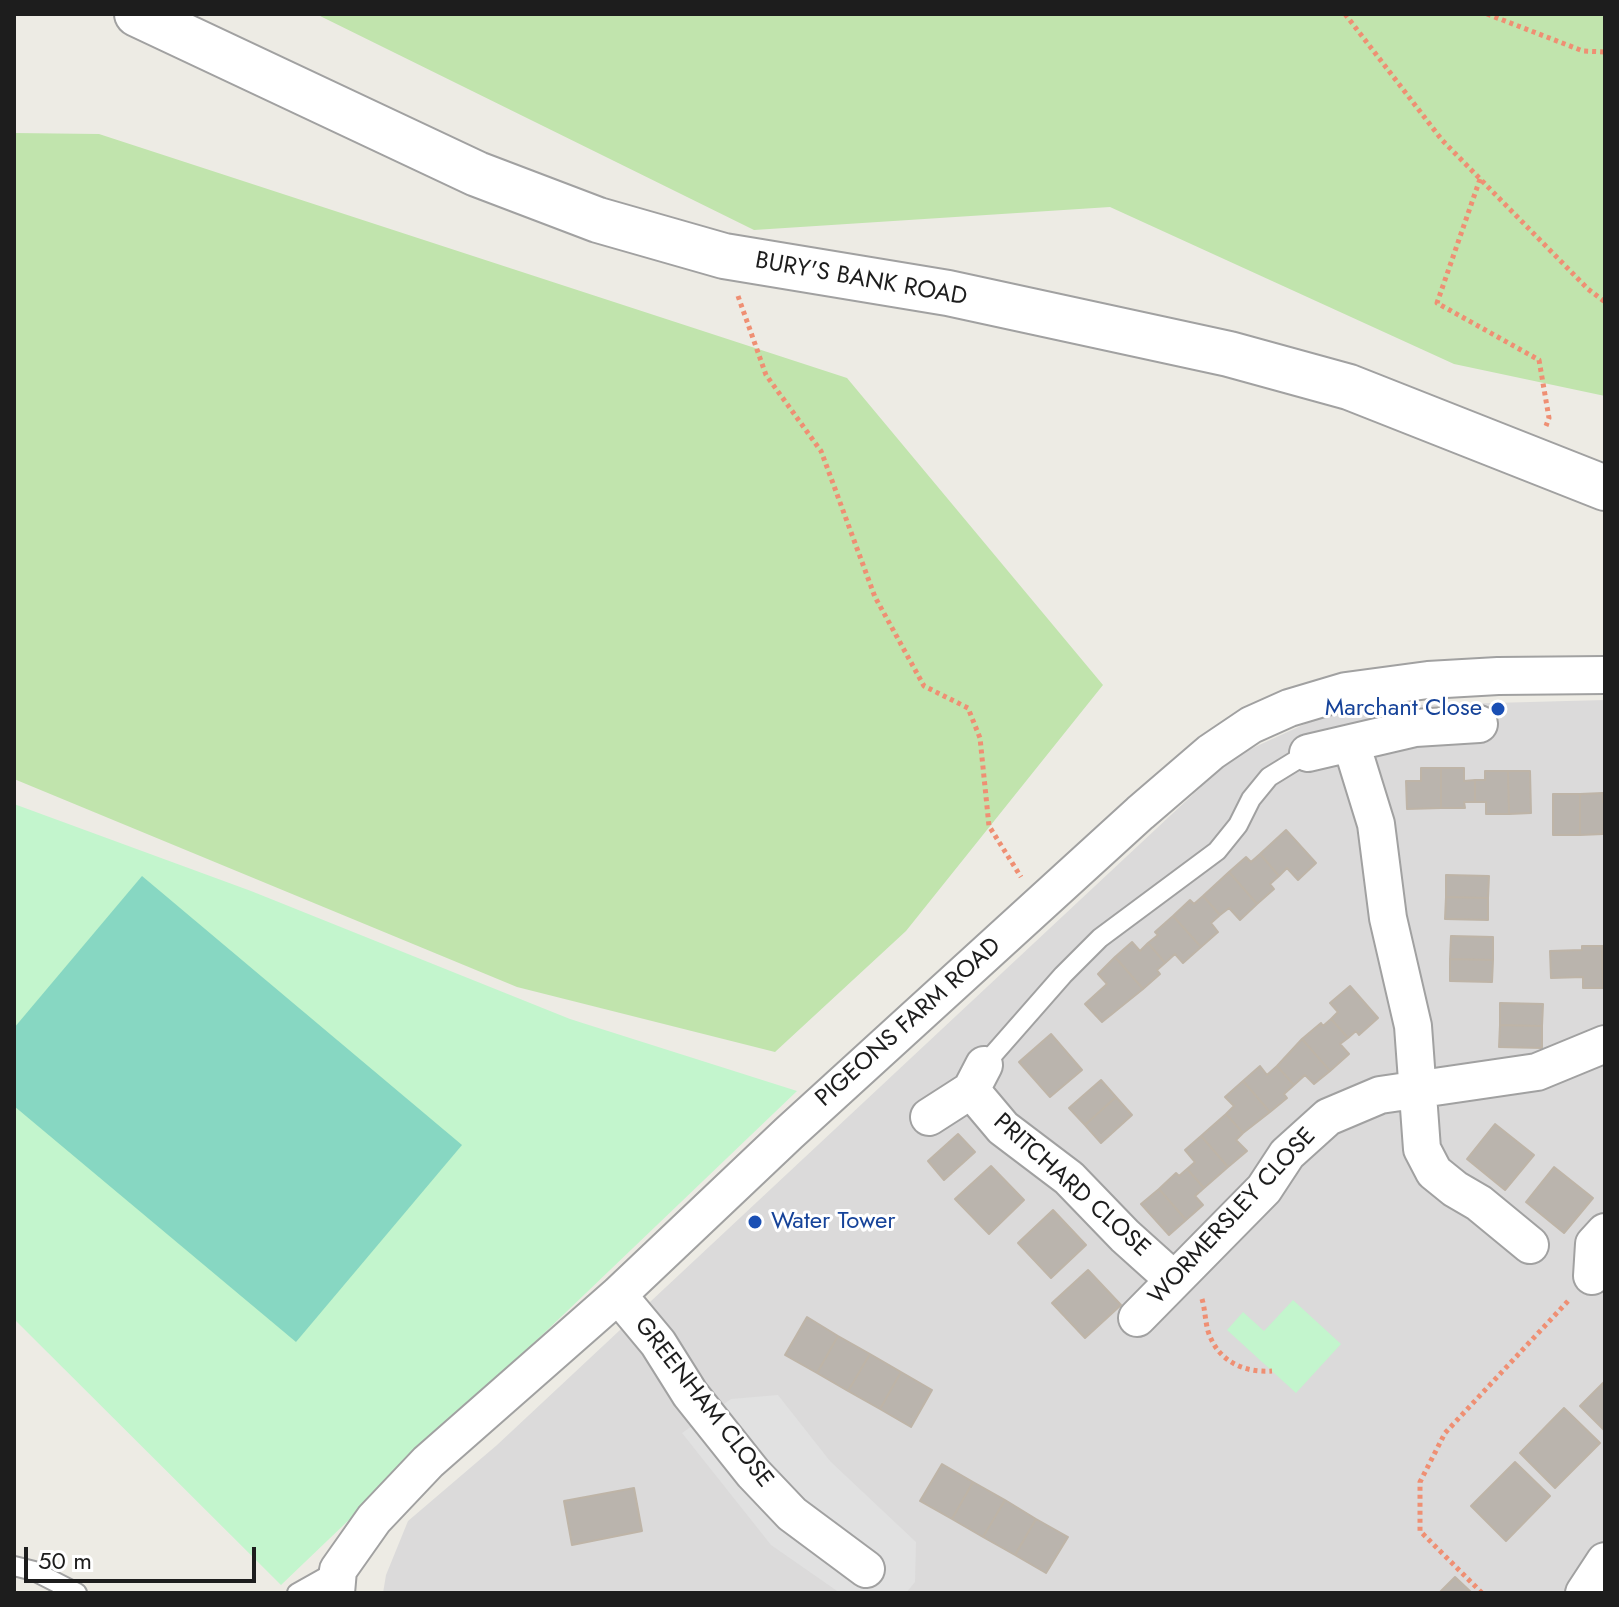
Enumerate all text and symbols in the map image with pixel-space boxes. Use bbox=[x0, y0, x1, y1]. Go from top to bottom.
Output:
street label: BURY'S BANK ROAD bbox=[753, 247, 969, 313]
place label: Marchant Close bbox=[1325, 695, 1482, 723]
marker: Marchant Close bbox=[1489, 700, 1507, 718]
street label: PIGEONS FARM ROAD bbox=[811, 932, 1007, 1114]
street label: PRITCHARD CLOSE bbox=[987, 1108, 1155, 1264]
street label: WORMERSLEY CLOSE bbox=[1144, 1123, 1322, 1311]
place label: Water Tower bbox=[771, 1208, 896, 1236]
marker: Water Tower bbox=[746, 1213, 764, 1231]
street label: GREENHAM CLOSE bbox=[627, 1312, 779, 1494]
scale bar bbox=[28, 1531, 260, 1581]
text: 50 m bbox=[38, 1543, 92, 1578]

